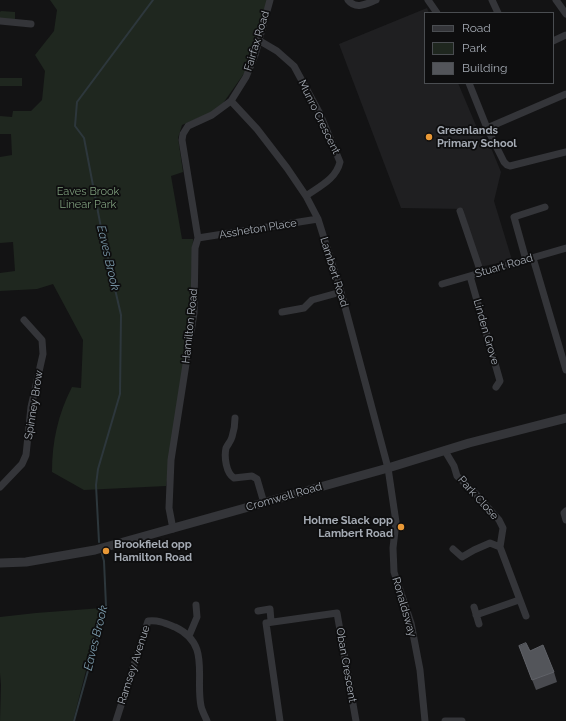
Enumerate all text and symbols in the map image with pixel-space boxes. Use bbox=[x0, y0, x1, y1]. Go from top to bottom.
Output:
street label: Fairfax Road bbox=[242, 9, 272, 73]
legend bbox=[424, 12, 554, 84]
text: Road bbox=[462, 21, 491, 35]
text: Park bbox=[462, 41, 487, 55]
text: Building bbox=[462, 61, 508, 75]
street label: Munro Crescent bbox=[295, 78, 343, 156]
place label: Greenlands Primary School bbox=[437, 124, 517, 150]
marker: Greenlands Primary School bbox=[424, 132, 434, 142]
park label: Eaves Brook Linear Park bbox=[57, 185, 119, 211]
street label: Assheton Place bbox=[218, 216, 298, 242]
water label: Eaves Brook bbox=[93, 224, 123, 292]
street label: Lambert Road bbox=[317, 235, 351, 309]
street label: Stuart Road bbox=[474, 251, 534, 281]
street label: Hamilton Road bbox=[180, 288, 200, 364]
street label: Linden Grove bbox=[470, 298, 502, 366]
street label: Spinney Brow bbox=[22, 369, 46, 441]
street label: Park Close bbox=[455, 473, 501, 523]
street label: Cromwell Road bbox=[245, 480, 323, 514]
place label: Holme Slack opp Lambert Road bbox=[303, 514, 393, 540]
marker: Holme Slack opp Lambert Road bbox=[396, 522, 406, 532]
place label: Brookfield opp Hamilton Road bbox=[114, 538, 192, 564]
marker: Brookfield opp Hamilton Road bbox=[101, 546, 111, 556]
street label: Ronaldsway bbox=[389, 576, 419, 638]
water label: Eaves Brook bbox=[81, 604, 111, 672]
street label: Ramsey Avenue bbox=[115, 624, 153, 706]
street label: Oban Crescent bbox=[333, 627, 359, 703]

